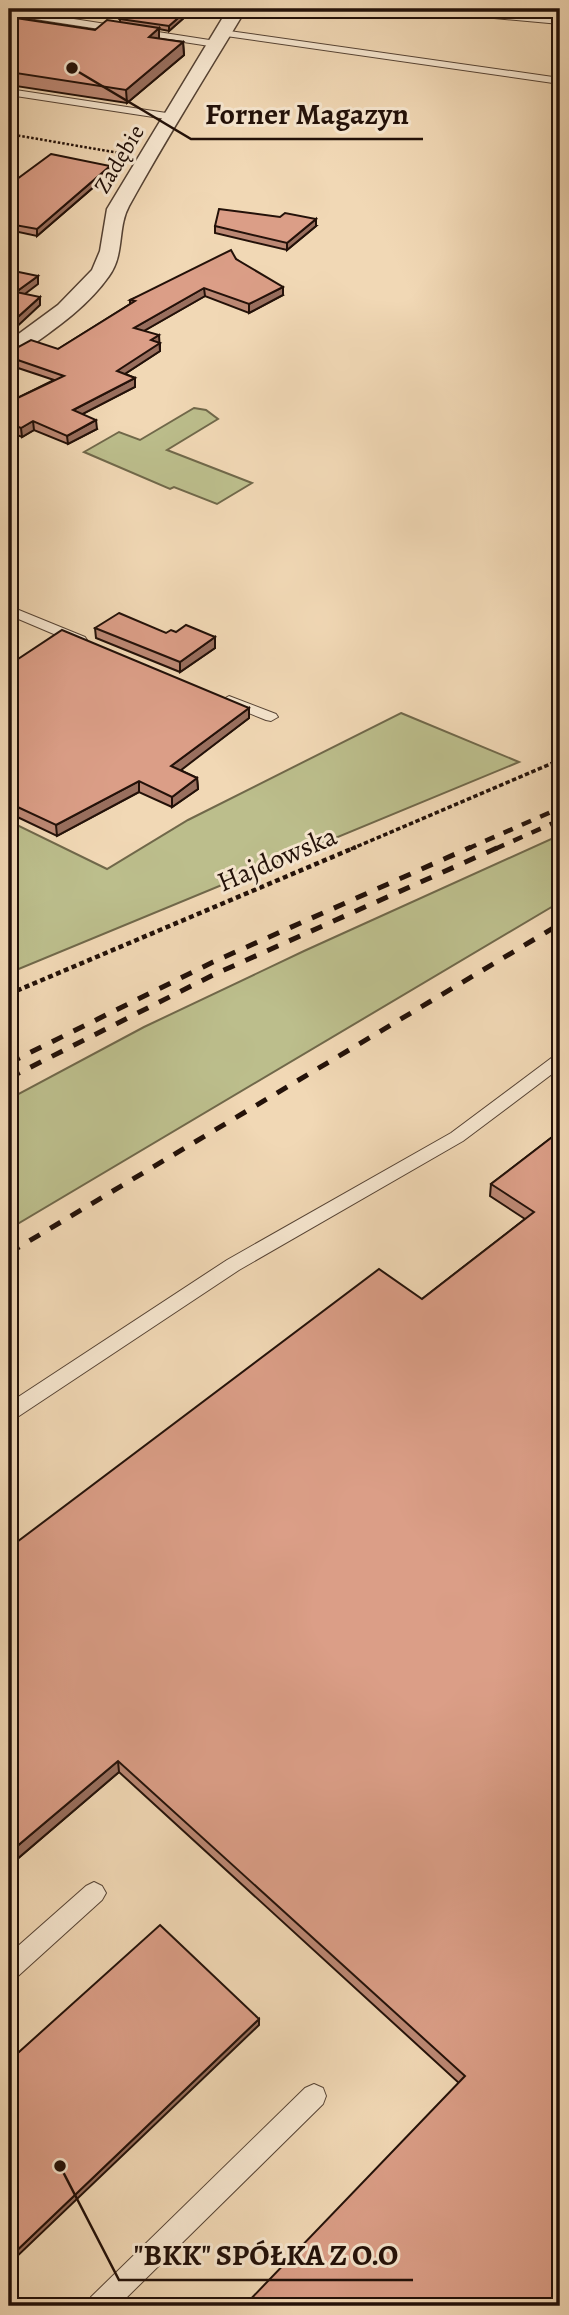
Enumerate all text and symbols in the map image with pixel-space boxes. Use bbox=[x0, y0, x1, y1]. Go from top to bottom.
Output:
callout: Forner Magazyn bbox=[191, 88, 423, 139]
text: Forner Magazyn bbox=[205, 94, 409, 134]
street label: Zadębie bbox=[86, 119, 152, 199]
street label: Hajdowska bbox=[211, 817, 343, 901]
callout: "BKK" SPÓŁKA Z O.O bbox=[119, 2229, 413, 2280]
text: "BKK" SPÓŁKA Z O.O bbox=[134, 2235, 398, 2275]

